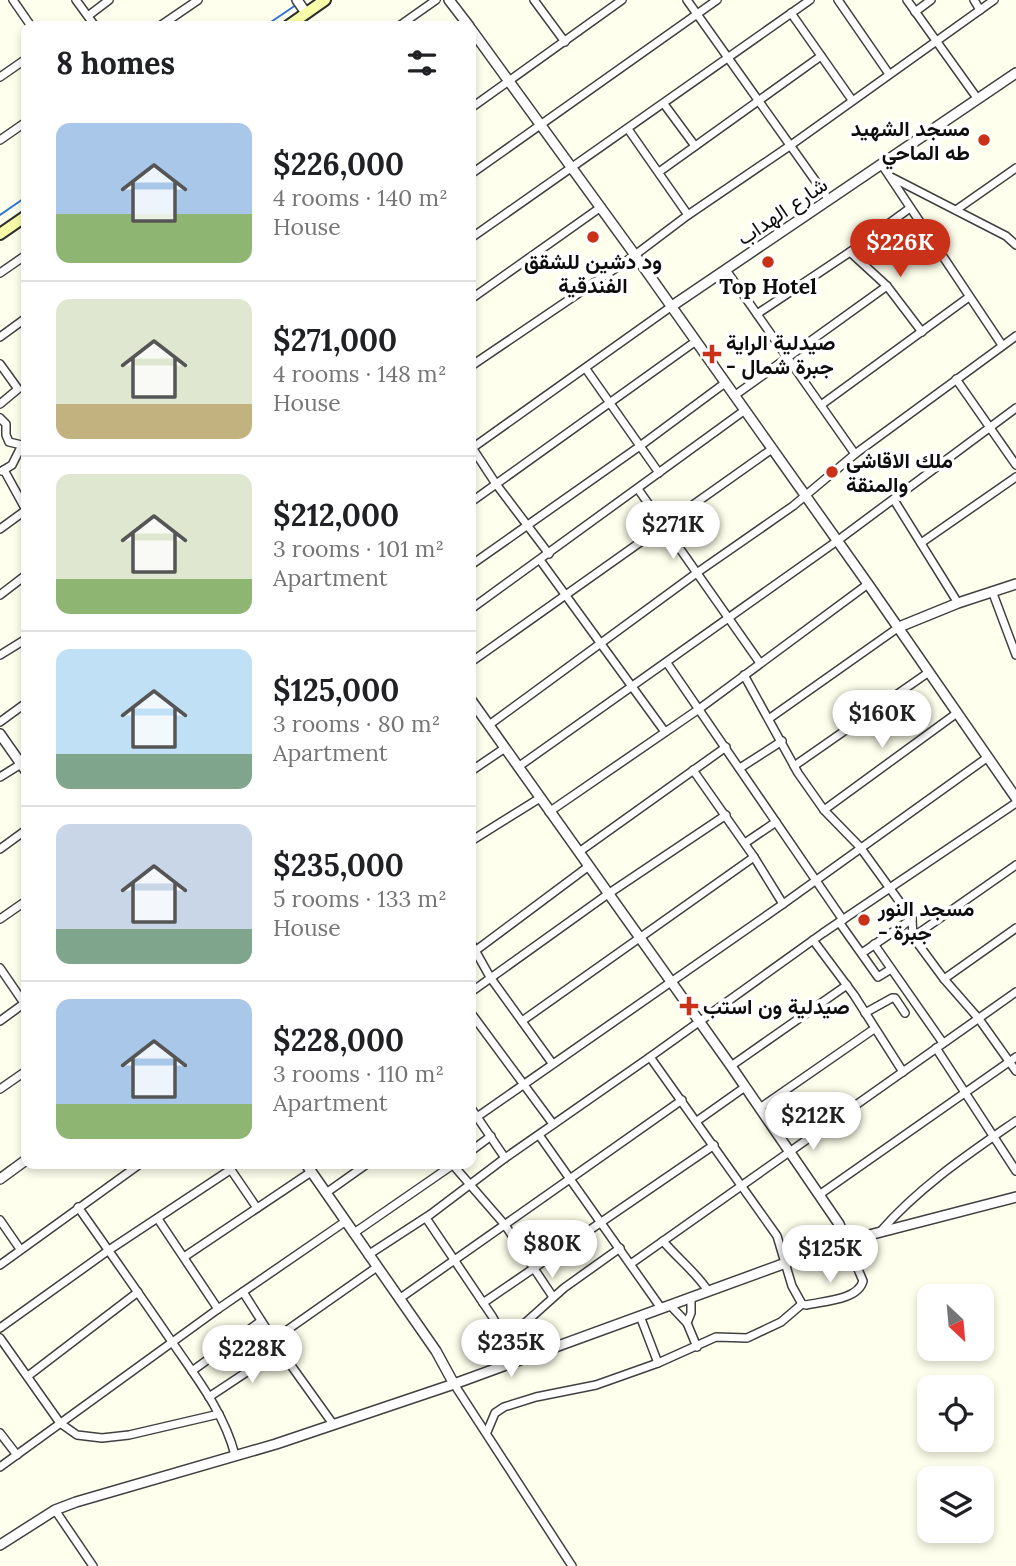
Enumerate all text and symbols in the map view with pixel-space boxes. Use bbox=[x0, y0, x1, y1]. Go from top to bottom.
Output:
text: 8 homes bbox=[56, 44, 175, 82]
icon: filters bbox=[403, 44, 441, 82]
place label: مسجد الشهيد طه الماحي bbox=[851, 115, 970, 170]
marker: مسجد الشهيد طه الماحي bbox=[976, 132, 992, 148]
text: $226,000 bbox=[273, 145, 404, 183]
icon: home bbox=[112, 151, 196, 235]
street label: شارع الهداب bbox=[732, 171, 833, 252]
text: 4 rooms · 140 m² bbox=[273, 183, 448, 212]
text: House bbox=[273, 212, 341, 241]
pin: $226K bbox=[851, 219, 949, 279]
text: $226K bbox=[866, 227, 934, 256]
marker: ود دشين للشقق الفندقية bbox=[585, 229, 601, 245]
place label: ود دشين للشقق الفندقية bbox=[524, 248, 662, 299]
marker: Top Hotel bbox=[760, 254, 776, 270]
place label: Top Hotel bbox=[719, 273, 817, 300]
text: $271,000 bbox=[273, 321, 397, 359]
icon: home bbox=[112, 327, 196, 411]
place label: صيدلية الراية - جبرة شمال bbox=[726, 329, 835, 380]
marker: صيدلية الراية - جبرة شمال bbox=[704, 346, 720, 362]
text: 4 rooms · 148 m² bbox=[273, 359, 447, 388]
text: House bbox=[273, 388, 341, 417]
place label: ملك الاقاشي والمنقة bbox=[846, 447, 953, 498]
marker: ملك الاقاشي والمنقة bbox=[824, 464, 840, 480]
text: $212,000 bbox=[273, 496, 399, 534]
icon: home bbox=[112, 502, 196, 586]
pin: $271K bbox=[624, 502, 722, 561]
text: $271K bbox=[642, 509, 704, 538]
text: 3 rooms · 101 m² bbox=[273, 534, 444, 563]
text: Apartment bbox=[273, 563, 388, 592]
text: $125,000 bbox=[273, 671, 399, 709]
icon: home bbox=[112, 677, 196, 761]
pin: $160K bbox=[833, 690, 931, 750]
text: $160K bbox=[848, 698, 916, 727]
text: 3 rooms · 80 m² bbox=[273, 709, 440, 738]
text: Apartment bbox=[273, 738, 388, 767]
text: $235,000 bbox=[273, 846, 404, 884]
icon: home bbox=[112, 852, 196, 936]
text: 5 rooms · 133 m² bbox=[273, 884, 447, 913]
place label: مسجد النور - جبرة bbox=[877, 895, 974, 946]
marker: مسجد النور - جبرة bbox=[856, 912, 872, 928]
text: House bbox=[273, 913, 341, 942]
place label: صيدلية ون استب bbox=[703, 993, 850, 1020]
marker: صيدلية ون استب bbox=[681, 998, 697, 1014]
text: $228,000 bbox=[273, 1021, 404, 1059]
icon: home bbox=[112, 1027, 196, 1111]
text: 3 rooms · 110 m² bbox=[273, 1059, 444, 1088]
text: Apartment bbox=[273, 1088, 388, 1117]
pin: $212K bbox=[764, 1092, 862, 1152]
text: $212K bbox=[781, 1100, 845, 1129]
pin: $80K bbox=[511, 1220, 593, 1280]
pin: $125K bbox=[781, 1226, 879, 1285]
text: $80K bbox=[523, 1228, 581, 1257]
text: $125K bbox=[798, 1233, 862, 1262]
north arrow bbox=[917, 1284, 994, 1362]
map controls bbox=[917, 1284, 994, 1543]
pin: $235K bbox=[462, 1320, 560, 1379]
pin: $228K bbox=[203, 1326, 301, 1385]
text: $235K bbox=[477, 1327, 545, 1356]
text: $228K bbox=[218, 1333, 286, 1362]
button: locate bbox=[917, 1375, 994, 1452]
button: layers bbox=[917, 1466, 994, 1543]

